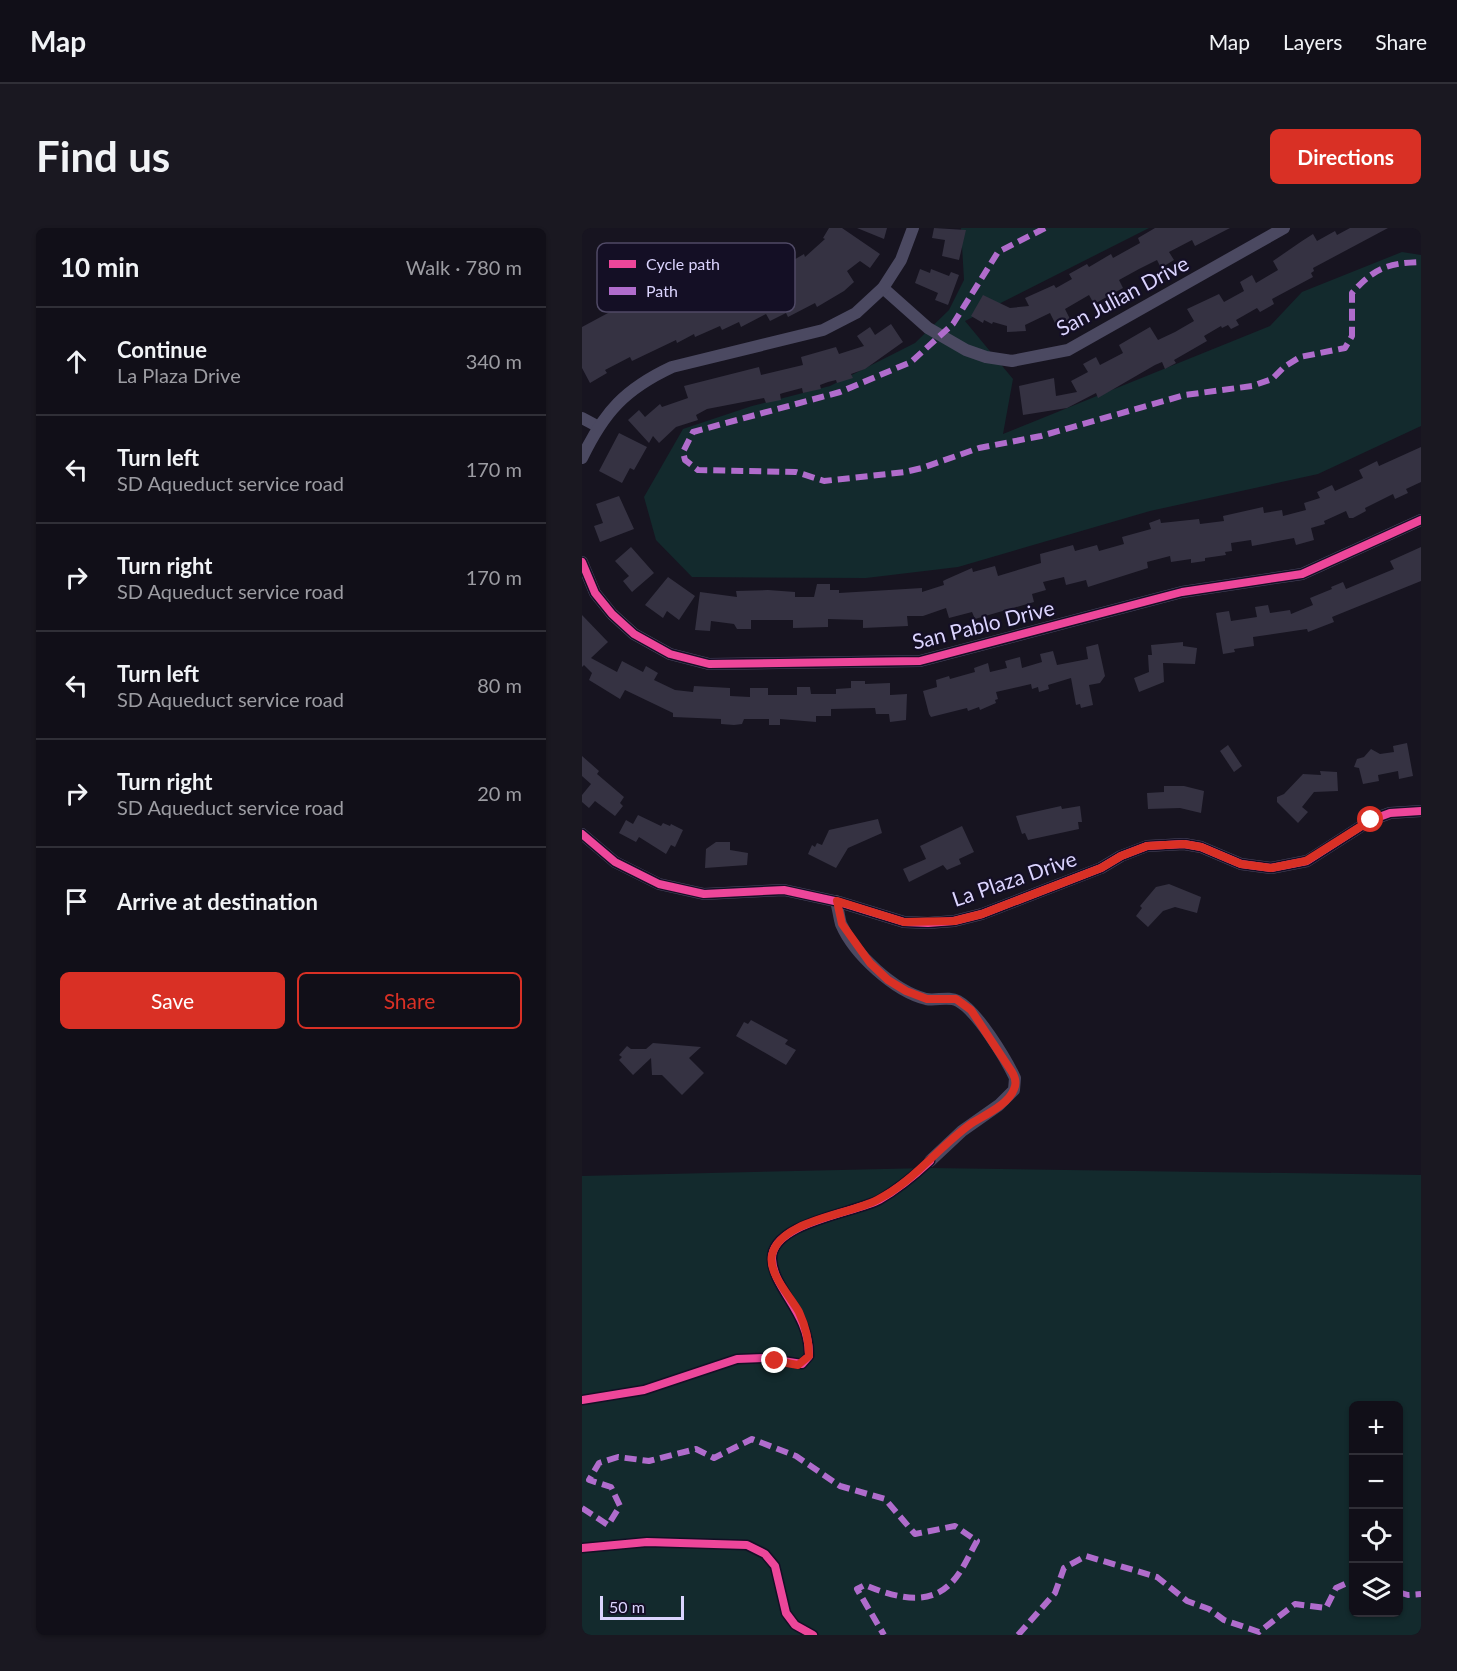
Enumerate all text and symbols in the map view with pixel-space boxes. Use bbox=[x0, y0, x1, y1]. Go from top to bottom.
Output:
text: Map bbox=[30, 24, 86, 58]
text: Map bbox=[1209, 29, 1250, 54]
text: Layers bbox=[1283, 29, 1342, 54]
text: Share bbox=[1375, 29, 1427, 54]
button: Directions bbox=[1270, 129, 1421, 184]
text: Find us bbox=[36, 131, 170, 181]
legend bbox=[597, 243, 795, 312]
street label: San Julian Drive bbox=[1052, 250, 1192, 340]
text: 10 min bbox=[60, 251, 140, 283]
text: Cycle path bbox=[646, 254, 720, 273]
text: Walk · 780 m bbox=[406, 255, 522, 279]
text: Path bbox=[646, 281, 678, 300]
text: Continue bbox=[117, 336, 207, 363]
icon: ahead bbox=[60, 345, 93, 378]
text: 340 m bbox=[466, 349, 522, 373]
text: La Plaza Drive bbox=[117, 363, 241, 387]
text: Turn left bbox=[117, 444, 199, 471]
icon: left bbox=[60, 453, 93, 486]
text: 170 m bbox=[466, 457, 522, 481]
text: SD Aqueduct service road bbox=[117, 471, 344, 495]
text: Turn right bbox=[117, 552, 212, 579]
icon: right bbox=[60, 561, 93, 594]
text: 170 m bbox=[466, 565, 522, 589]
text: SD Aqueduct service road bbox=[117, 579, 344, 603]
street label: San Pablo Drive bbox=[909, 594, 1057, 654]
text: Turn left bbox=[117, 660, 199, 687]
icon: left bbox=[60, 669, 93, 702]
text: 80 m bbox=[477, 673, 522, 697]
text: SD Aqueduct service road bbox=[117, 687, 344, 711]
text: Turn right bbox=[117, 768, 212, 795]
icon: right bbox=[60, 777, 93, 810]
text: 20 m bbox=[477, 781, 522, 805]
text: SD Aqueduct service road bbox=[117, 795, 344, 819]
route start bbox=[1357, 806, 1383, 832]
street label: La Plaza Drive bbox=[949, 845, 1079, 911]
icon: arrive bbox=[60, 885, 93, 918]
text: Arrive at destination bbox=[117, 888, 318, 915]
button: Save bbox=[60, 972, 285, 1029]
button: Share bbox=[297, 972, 522, 1029]
route end bbox=[761, 1347, 787, 1373]
map controls bbox=[1349, 1401, 1403, 1617]
button: + bbox=[1349, 1401, 1403, 1455]
button: − bbox=[1349, 1455, 1403, 1509]
button: locate bbox=[1349, 1509, 1403, 1563]
button: layers bbox=[1349, 1563, 1403, 1617]
scale bar bbox=[600, 1593, 684, 1620]
text: 50 m bbox=[609, 1597, 645, 1616]

